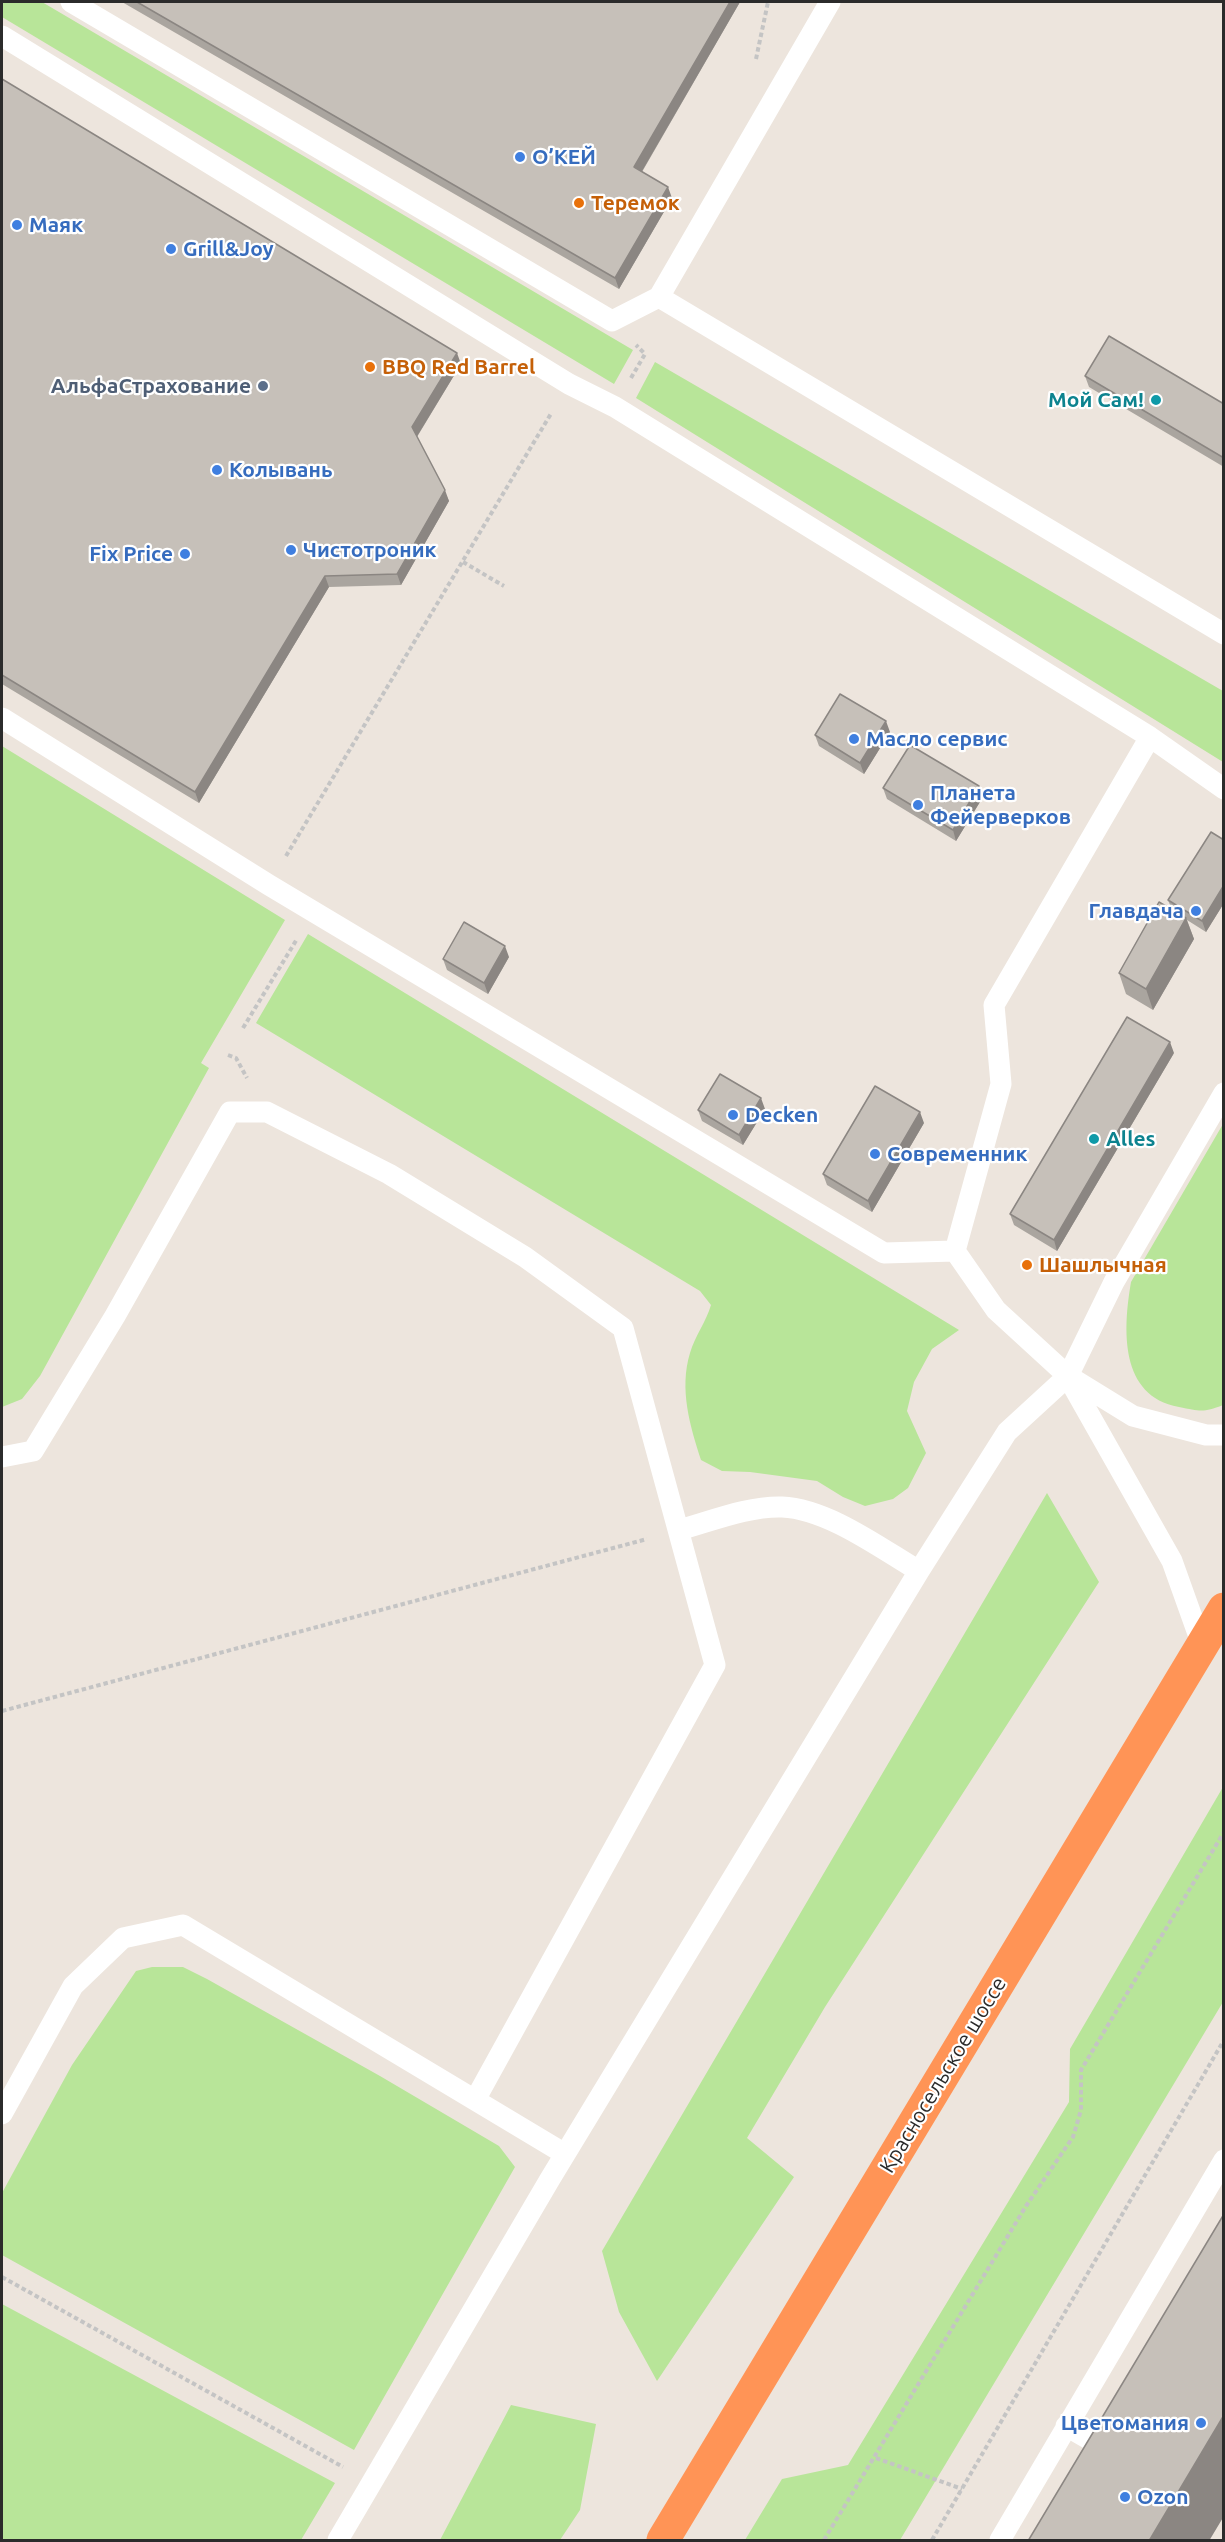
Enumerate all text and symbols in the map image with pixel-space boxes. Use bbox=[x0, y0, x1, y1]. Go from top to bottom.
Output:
place label: О’КЕЙ bbox=[532, 144, 596, 170]
marker: О’КЕЙ bbox=[513, 150, 527, 164]
place label: Теремок bbox=[591, 190, 680, 216]
marker: Теремок bbox=[572, 196, 586, 210]
place label: Маяк bbox=[29, 212, 83, 238]
marker: Маяк bbox=[10, 218, 24, 232]
place label: Grill&Joy bbox=[183, 236, 274, 262]
marker: Grill&Joy bbox=[164, 242, 178, 256]
place label: BBQ Red Barrel bbox=[382, 354, 535, 380]
marker: BBQ Red Barrel bbox=[363, 360, 377, 374]
place label: АльфаСтрахование bbox=[51, 373, 251, 399]
marker: АльфаСтрахование bbox=[256, 379, 270, 393]
place label: Мой Сам! bbox=[1048, 387, 1144, 413]
marker: Мой Сам! bbox=[1149, 393, 1163, 407]
place label: Колывань bbox=[229, 457, 333, 483]
marker: Колывань bbox=[210, 463, 224, 477]
place label: Чистотроник bbox=[303, 537, 436, 563]
place label: Fix Price bbox=[89, 541, 173, 567]
marker: Чистотроник bbox=[284, 543, 298, 557]
marker: Fix Price bbox=[178, 547, 192, 561]
place label: Масло сервис bbox=[866, 726, 1008, 752]
marker: Масло сервис bbox=[847, 732, 861, 746]
place label: Планета Фейерверков bbox=[930, 780, 1071, 830]
marker: Планета Фейерверков bbox=[911, 798, 925, 812]
place label: Главдача bbox=[1089, 898, 1184, 924]
marker: Главдача bbox=[1189, 904, 1203, 918]
place label: Decken bbox=[745, 1102, 818, 1128]
marker: Decken bbox=[726, 1108, 740, 1122]
place label: Alles bbox=[1106, 1126, 1155, 1152]
marker: Alles bbox=[1087, 1132, 1101, 1146]
place label: Современник bbox=[887, 1141, 1027, 1167]
marker: Современник bbox=[868, 1147, 882, 1161]
place label: Шашлычная bbox=[1039, 1252, 1167, 1278]
marker: Шашлычная bbox=[1020, 1258, 1034, 1272]
street label: Красносельское шоссе bbox=[875, 1973, 1011, 2177]
place label: Цветомания bbox=[1061, 2410, 1189, 2436]
marker: Цветомания bbox=[1194, 2416, 1208, 2430]
place label: Ozon bbox=[1137, 2484, 1188, 2510]
marker: Ozon bbox=[1118, 2490, 1132, 2504]

